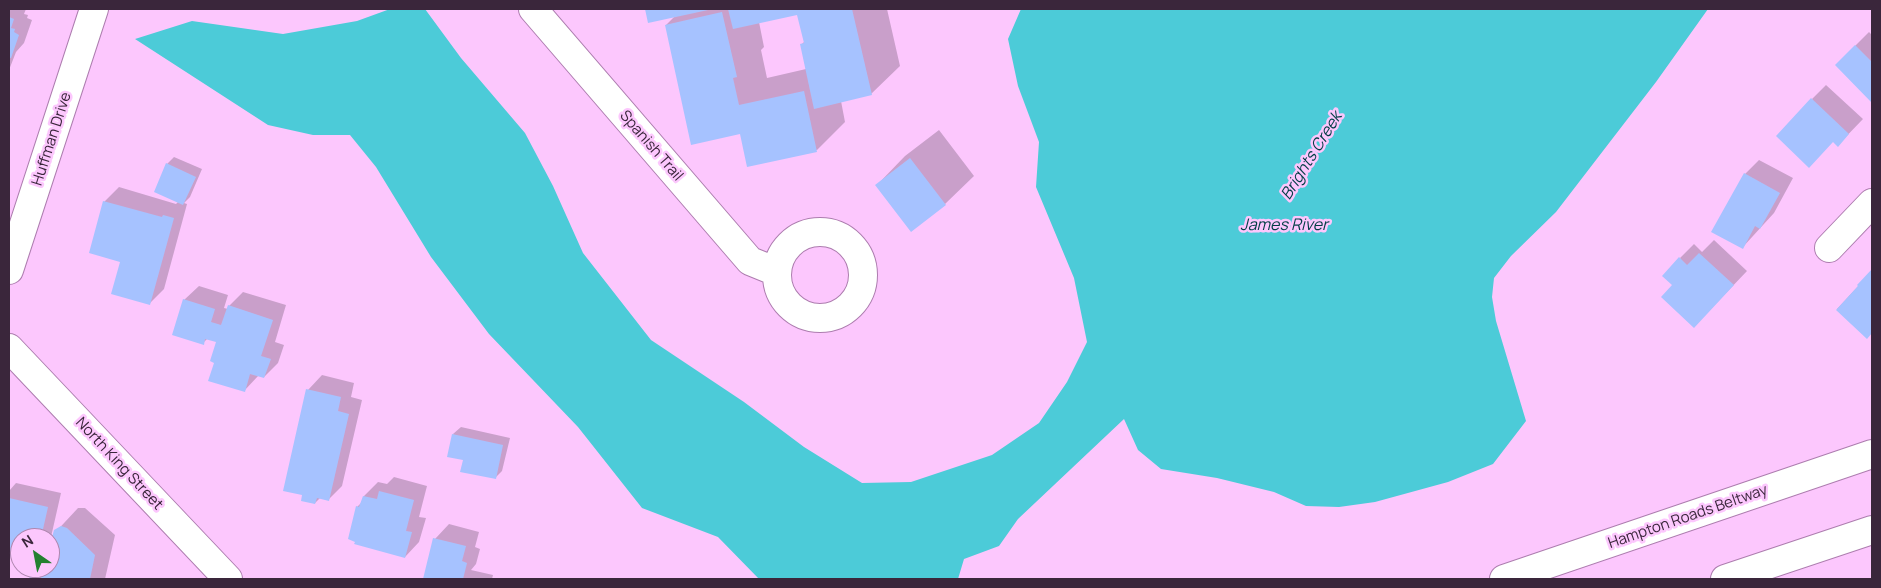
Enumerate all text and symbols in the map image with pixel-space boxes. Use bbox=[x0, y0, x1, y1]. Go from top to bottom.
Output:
street label: Huffman Drive bbox=[28, 90, 76, 188]
street label: Spanish Trail bbox=[616, 107, 686, 185]
water label: Brights Creek bbox=[1277, 109, 1347, 203]
water label: James River bbox=[1240, 216, 1328, 236]
street label: North King Street bbox=[72, 414, 166, 514]
street label: Hampton Roads Beltway bbox=[1606, 481, 1770, 553]
north arrow bbox=[10, 528, 60, 578]
text: N bbox=[18, 530, 36, 552]

